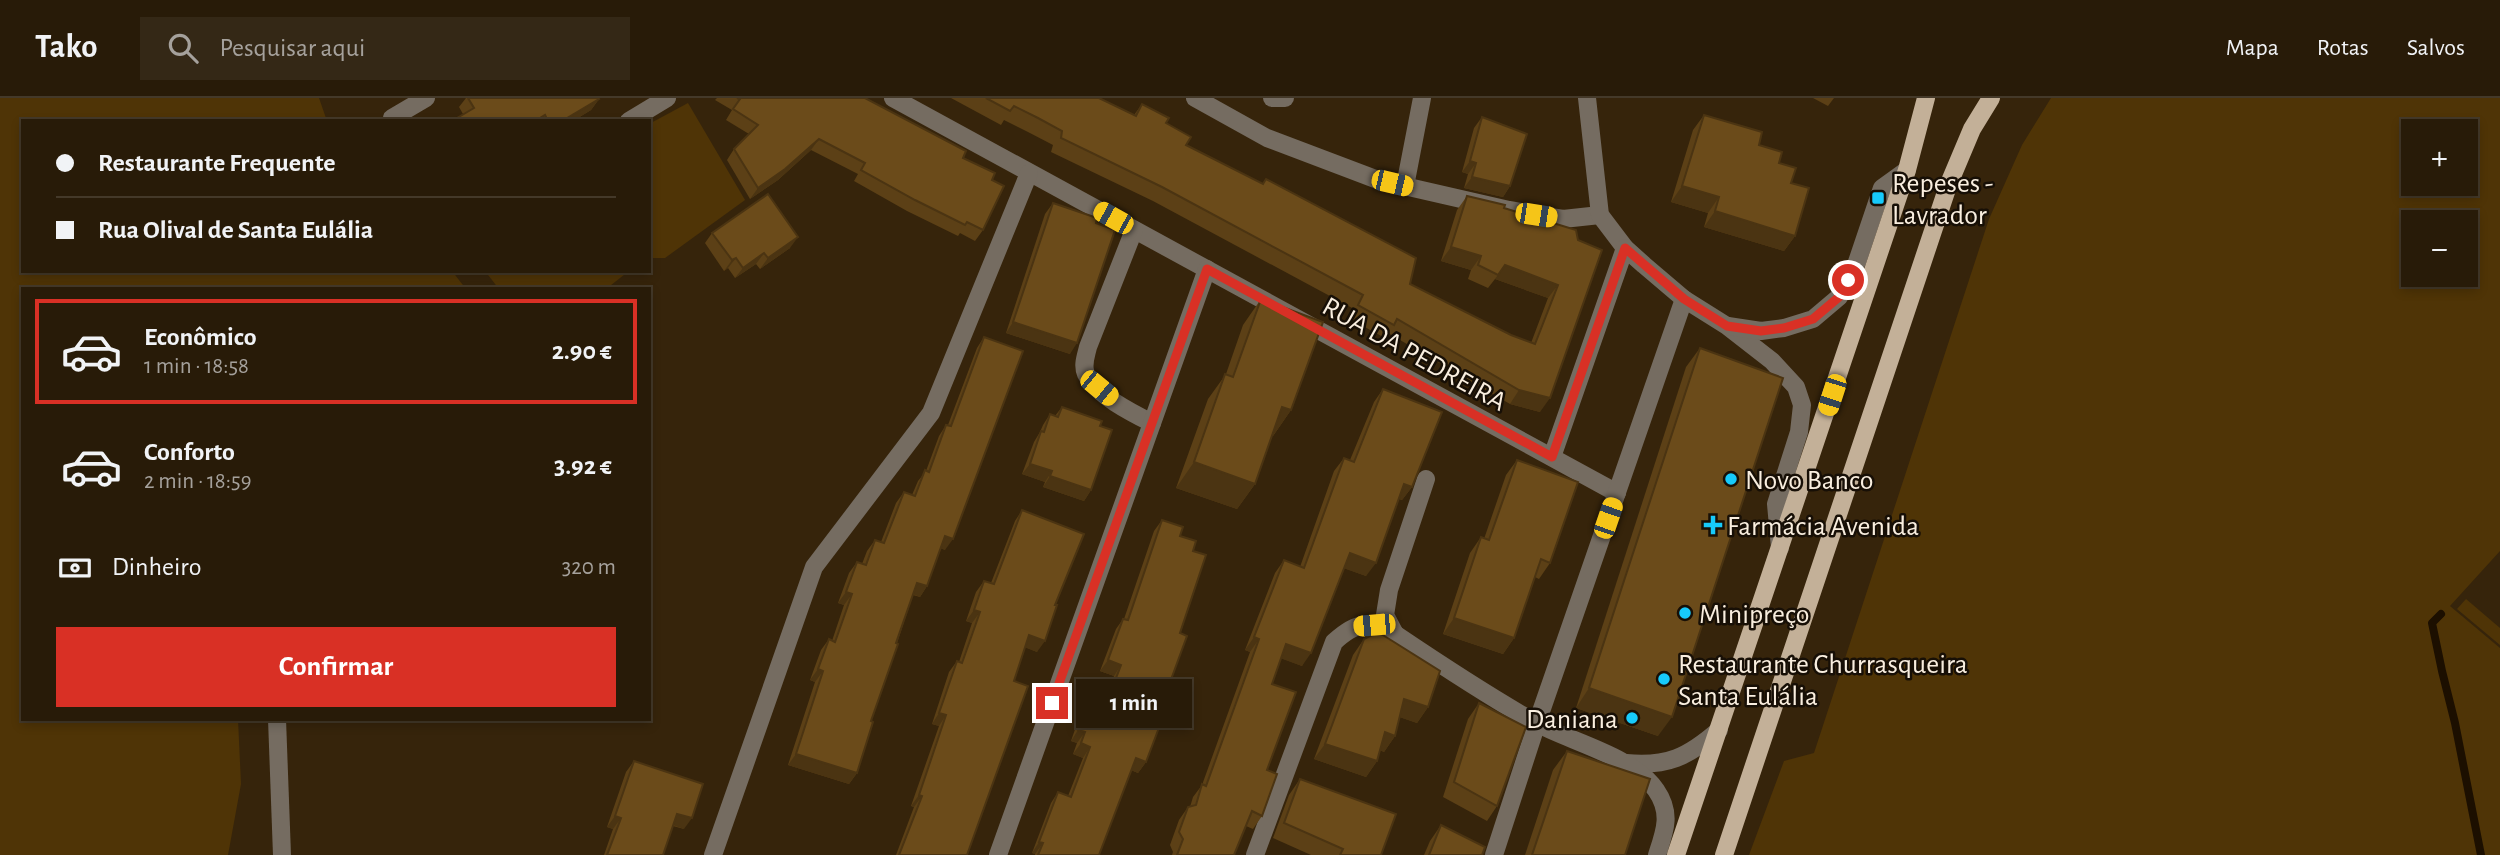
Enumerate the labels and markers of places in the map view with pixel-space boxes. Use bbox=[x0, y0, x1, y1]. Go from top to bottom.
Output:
place label: Repeses - Lavrador bbox=[1892, 170, 1993, 230]
marker: Repeses - Lavrador bbox=[1870, 190, 1886, 206]
place label: Novo Banco bbox=[1745, 467, 1873, 495]
marker: Novo Banco bbox=[1723, 471, 1739, 487]
place label: Farmácia Avenida bbox=[1727, 513, 1919, 541]
marker: Farmácia Avenida bbox=[1705, 517, 1721, 533]
place label: Minipreço bbox=[1699, 601, 1810, 629]
marker: Minipreço bbox=[1677, 605, 1693, 621]
place label: Restaurante Churrasqueira Santa Eulália bbox=[1678, 651, 1968, 711]
marker: Restaurante Churrasqueira Santa Eulália bbox=[1656, 671, 1672, 687]
place label: Daniana bbox=[1526, 706, 1618, 734]
marker: Daniana bbox=[1624, 710, 1640, 726]

